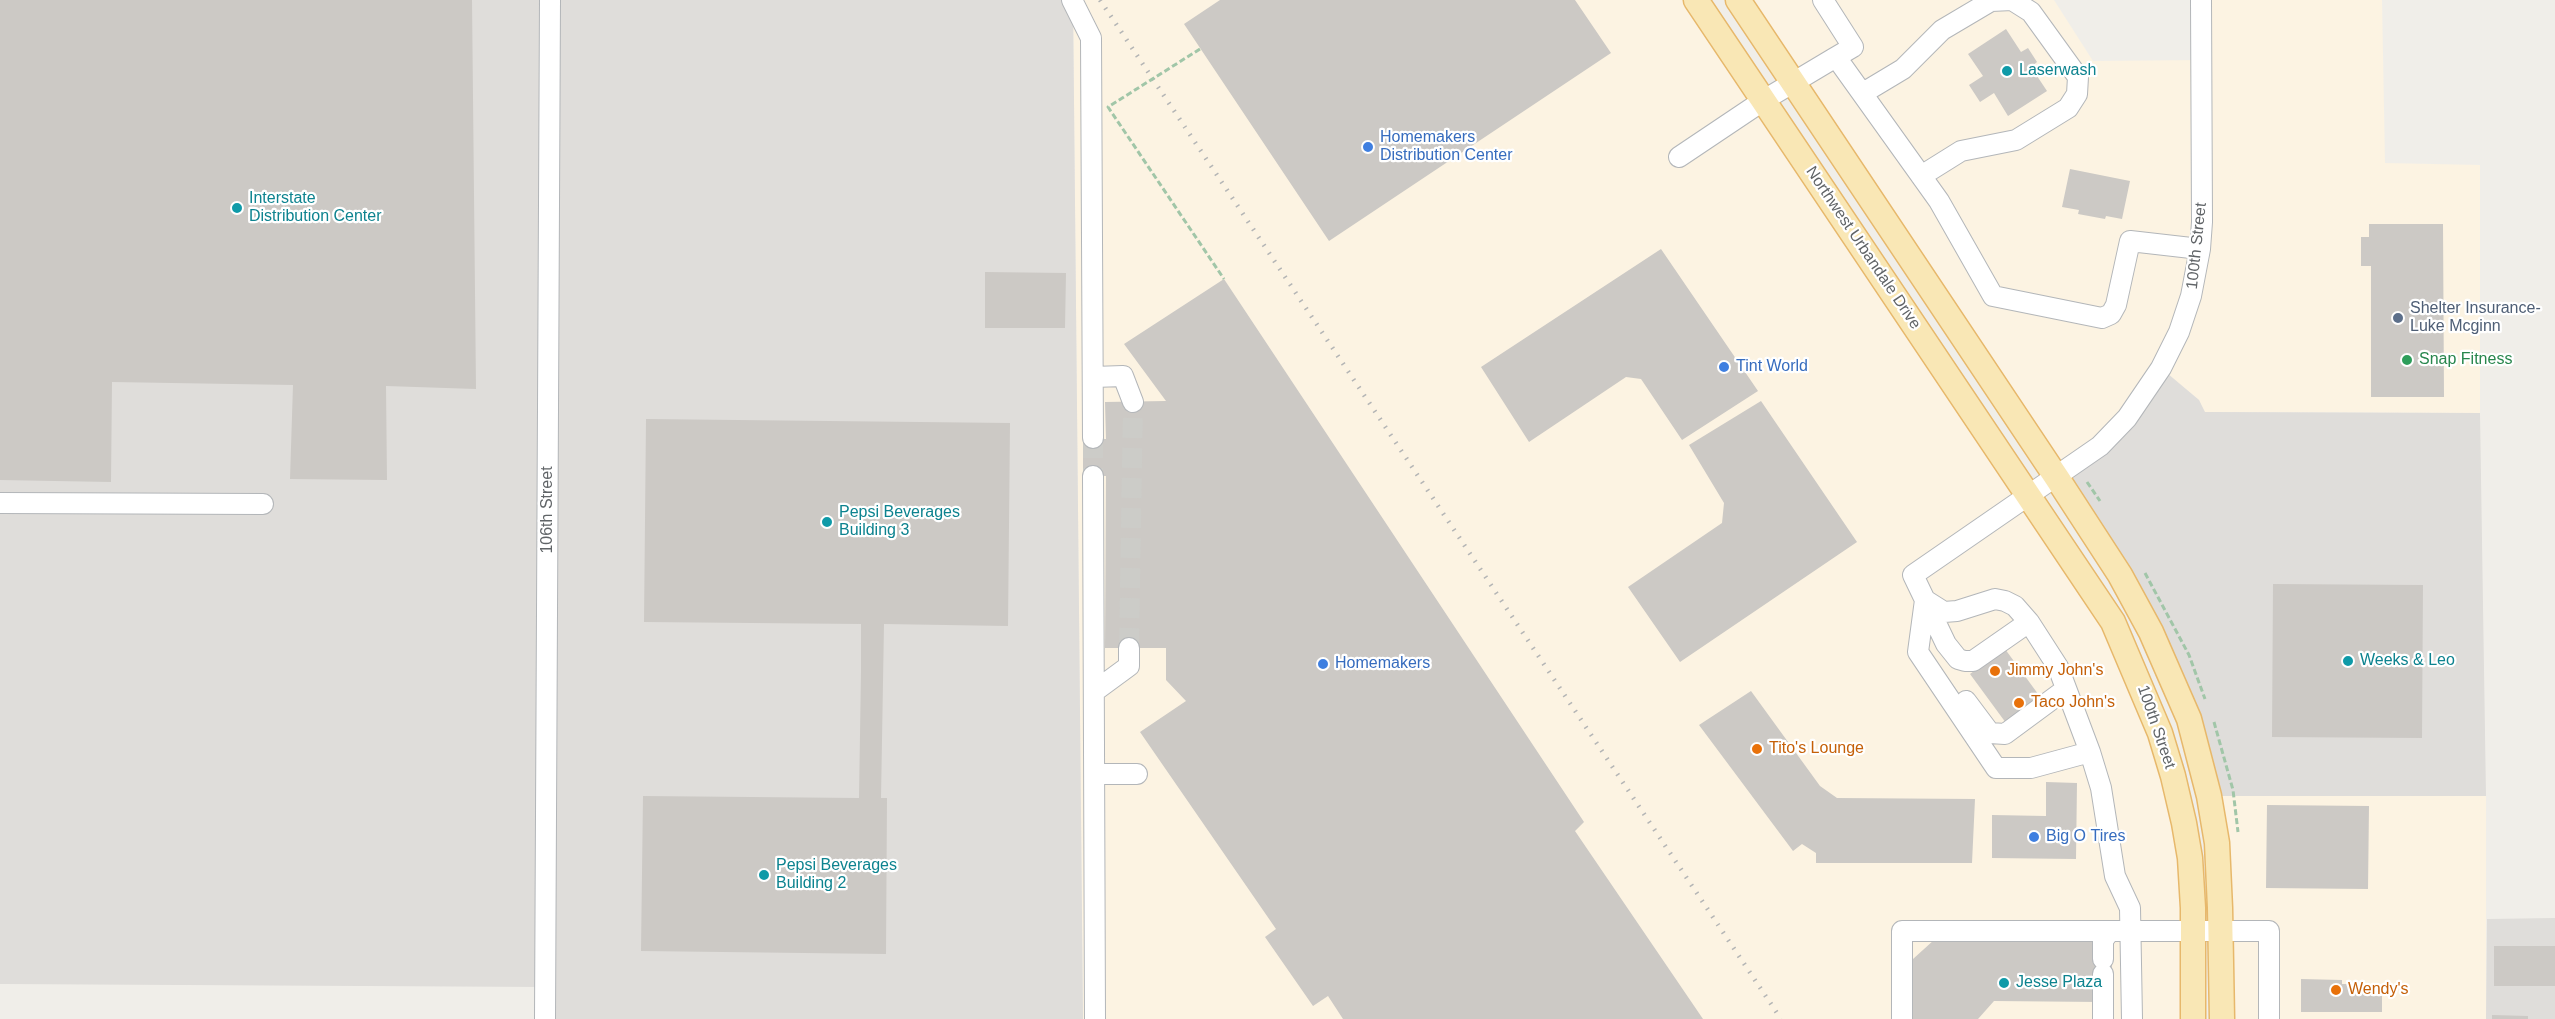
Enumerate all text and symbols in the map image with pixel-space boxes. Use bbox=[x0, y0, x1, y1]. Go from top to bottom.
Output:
place label: Laserwash bbox=[2019, 61, 2096, 81]
marker: Laserwash bbox=[2000, 64, 2014, 78]
place label: Homemakers Distribution Center bbox=[1380, 128, 1512, 166]
marker: Homemakers Distribution Center bbox=[1361, 140, 1375, 154]
street label: Northwest Urbandale Drive bbox=[1801, 163, 1925, 333]
place label: Interstate Distribution Center bbox=[249, 189, 382, 227]
marker: Interstate Distribution Center bbox=[230, 201, 244, 215]
street label: 100th Street bbox=[2183, 202, 2211, 290]
place label: Shelter Insurance- Luke Mcginn bbox=[2410, 299, 2541, 337]
marker: Shelter Insurance- Luke Mcginn bbox=[2391, 311, 2405, 325]
place label: Snap Fitness bbox=[2419, 350, 2512, 370]
marker: Snap Fitness bbox=[2400, 353, 2414, 367]
place label: Tint World bbox=[1736, 357, 1808, 377]
marker: Tint World bbox=[1717, 360, 1731, 374]
street label: 106th Street bbox=[538, 466, 558, 554]
place label: Pepsi Beverages Building 3 bbox=[839, 503, 960, 541]
marker: Pepsi Beverages Building 3 bbox=[820, 515, 834, 529]
place label: Weeks & Leo bbox=[2360, 651, 2455, 671]
place label: Homemakers bbox=[1335, 654, 1430, 674]
marker: Weeks & Leo bbox=[2341, 654, 2355, 668]
marker: Homemakers bbox=[1316, 657, 1330, 671]
place label: Jimmy John's bbox=[2007, 661, 2103, 681]
marker: Jimmy John's bbox=[1988, 664, 2002, 678]
street label: 100th Street bbox=[2133, 683, 2179, 771]
place label: Taco John's bbox=[2031, 693, 2115, 713]
marker: Taco John's bbox=[2012, 696, 2026, 710]
place label: Tito's Lounge bbox=[1769, 739, 1864, 759]
marker: Tito's Lounge bbox=[1750, 742, 1764, 756]
place label: Big O Tires bbox=[2046, 827, 2125, 847]
marker: Big O Tires bbox=[2027, 830, 2041, 844]
place label: Pepsi Beverages Building 2 bbox=[776, 856, 897, 894]
marker: Pepsi Beverages Building 2 bbox=[757, 868, 771, 882]
place label: Jesse Plaza bbox=[2016, 973, 2102, 993]
marker: Jesse Plaza bbox=[1997, 976, 2011, 990]
place label: Wendy's bbox=[2348, 980, 2409, 1000]
marker: Wendy's bbox=[2329, 983, 2343, 997]

